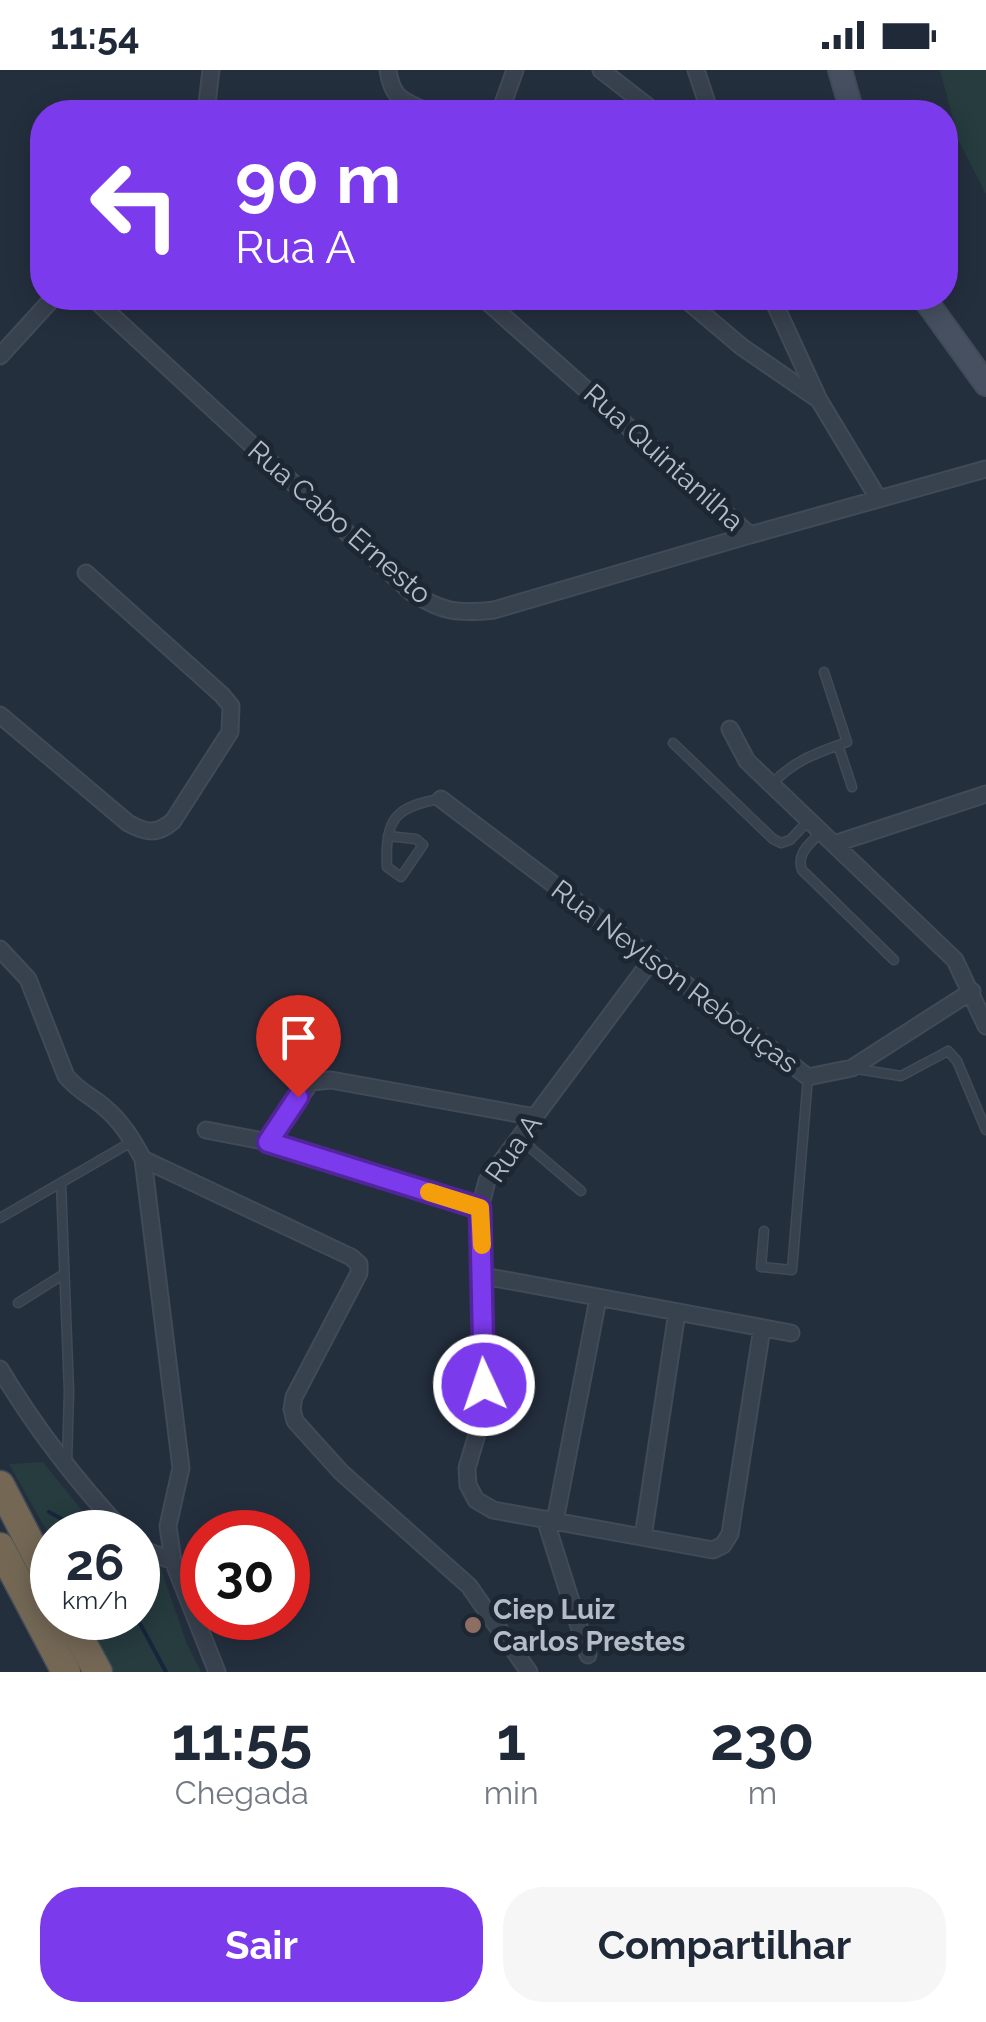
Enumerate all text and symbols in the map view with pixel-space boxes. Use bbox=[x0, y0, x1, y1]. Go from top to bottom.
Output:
text: 11:54 bbox=[50, 13, 140, 58]
text: 90 m bbox=[235, 137, 401, 219]
icon: left bbox=[70, 140, 200, 270]
text: Rua A bbox=[235, 221, 356, 274]
street label: Rua Quintanilha bbox=[577, 377, 750, 538]
street label: Rua Cabo Ernesto bbox=[242, 434, 438, 611]
street label: Rua Neylson Rebouças bbox=[545, 873, 804, 1080]
pin bbox=[256, 995, 341, 1098]
icon: arrive bbox=[271, 1010, 326, 1065]
street label: Rua A bbox=[478, 1108, 549, 1189]
position arrow bbox=[432, 1333, 536, 1437]
speed limit sign: 30 bbox=[180, 1510, 310, 1640]
text: 26 bbox=[66, 1533, 124, 1592]
text: km/h bbox=[62, 1585, 128, 1615]
place label: Ciep Luiz Carlos Prestes bbox=[493, 1593, 685, 1658]
marker: Ciep Luiz Carlos Prestes bbox=[462, 1614, 484, 1636]
text: 11:55 bbox=[172, 1704, 312, 1774]
text: 1 bbox=[496, 1704, 526, 1774]
text: 230 bbox=[710, 1704, 814, 1774]
text: Chegada bbox=[175, 1774, 309, 1811]
text: min bbox=[484, 1774, 539, 1811]
text: m bbox=[748, 1774, 777, 1811]
button: Sair bbox=[40, 1887, 483, 2002]
button: Compartilhar bbox=[503, 1887, 946, 2002]

